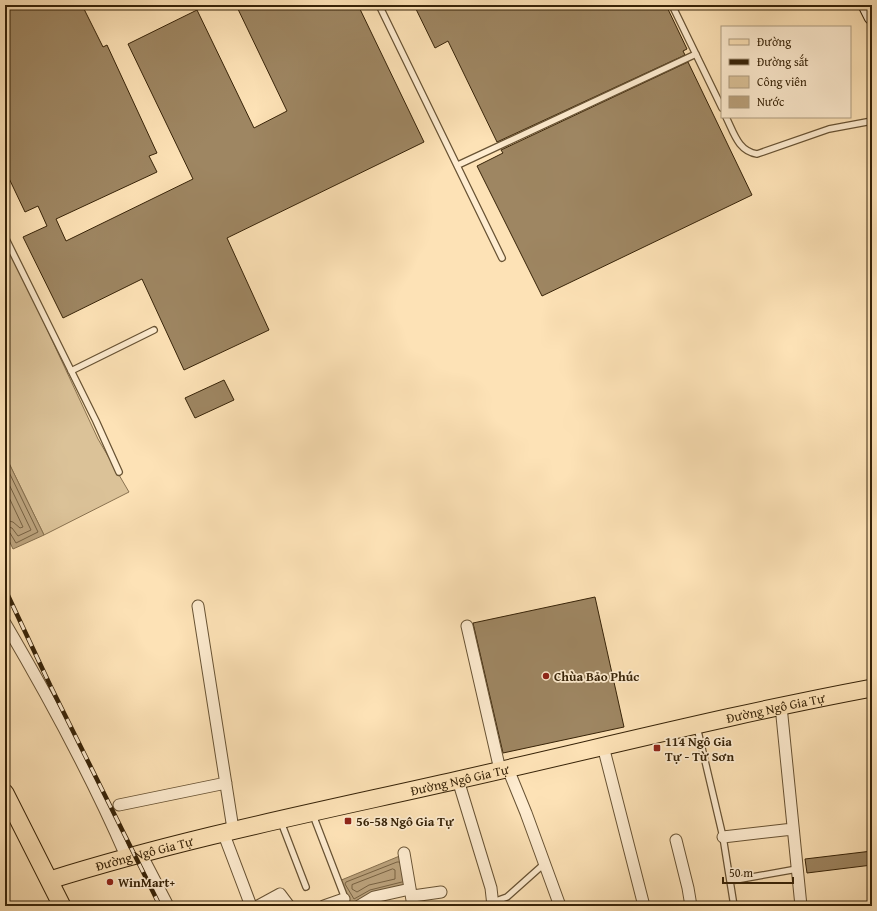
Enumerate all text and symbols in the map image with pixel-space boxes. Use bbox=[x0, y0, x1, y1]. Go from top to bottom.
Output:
legend bbox=[721, 26, 851, 118]
text: Đường bbox=[757, 33, 791, 50]
text: Đường sắt bbox=[757, 53, 809, 70]
text: Công viên bbox=[757, 73, 807, 90]
text: Nước bbox=[757, 93, 785, 110]
place label: Chùa Bảo Phúc bbox=[554, 667, 639, 686]
marker: Chùa Bảo Phúc bbox=[541, 671, 551, 681]
street label: Đường Ngô Gia Tự bbox=[725, 688, 827, 728]
place label: 114 Ngô Gia Tự - Từ Sơn bbox=[665, 732, 734, 766]
marker: 114 Ngô Gia Tự - Từ Sơn bbox=[652, 743, 662, 753]
street label: Đường Ngô Gia Tự bbox=[409, 760, 512, 800]
place label: 56-58 Ngô Gia Tự bbox=[356, 812, 455, 831]
marker: 56-58 Ngô Gia Tự bbox=[343, 816, 353, 826]
street label: Đường Ngô Gia Tự bbox=[93, 831, 196, 876]
scale bar bbox=[723, 859, 793, 885]
text: 50 m bbox=[729, 864, 753, 881]
place label: WinMart+ bbox=[118, 873, 175, 892]
marker: WinMart+ bbox=[105, 877, 115, 887]

